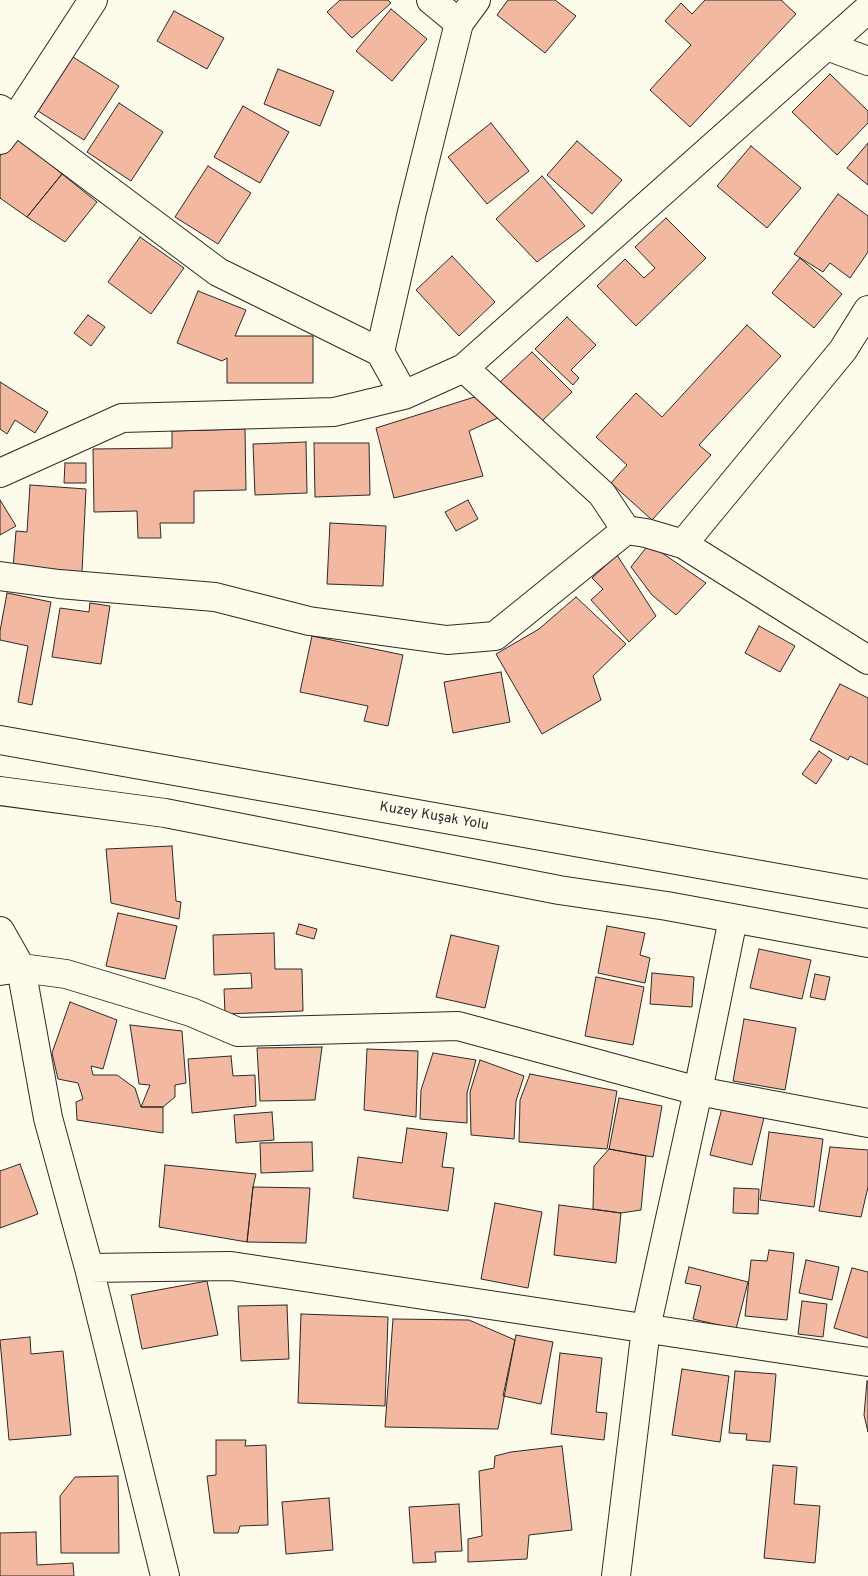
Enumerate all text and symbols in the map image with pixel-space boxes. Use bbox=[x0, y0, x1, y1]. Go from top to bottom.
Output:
street label: Kuzey Kuşak Yolu bbox=[378, 799, 490, 835]

